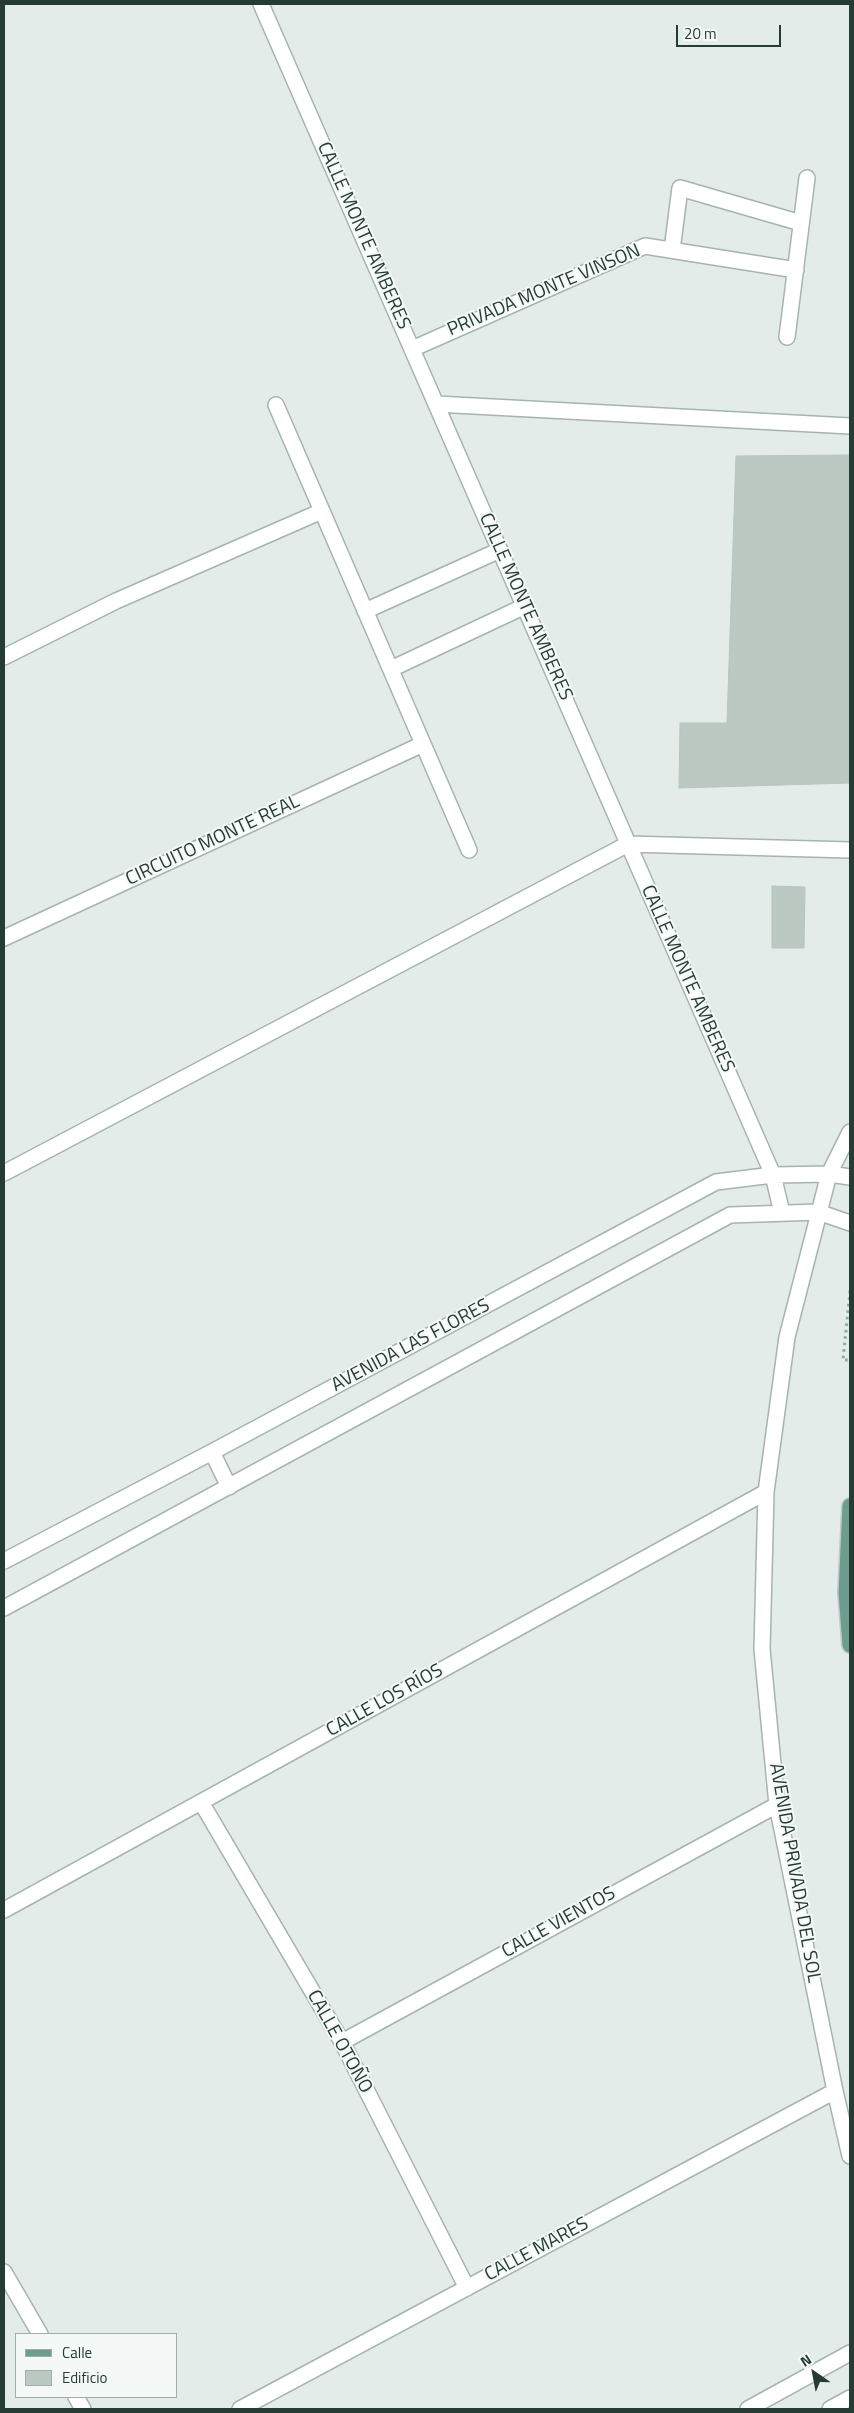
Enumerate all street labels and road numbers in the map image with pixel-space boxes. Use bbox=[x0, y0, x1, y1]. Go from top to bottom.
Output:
street label: CALLE MONTE AMBERES bbox=[311, 139, 415, 333]
street label: PRIVADA MONTE VINSON bbox=[444, 240, 644, 342]
street label: CALLE MONTE AMBERES bbox=[473, 510, 577, 704]
street label: CIRCUITO MONTE REAL bbox=[123, 791, 303, 891]
street label: CALLE MONTE AMBERES bbox=[635, 882, 739, 1076]
street label: AVENIDA LAS FLORES bbox=[328, 1295, 494, 1397]
street label: CALLE LOS RÍOS bbox=[323, 1660, 447, 1742]
street label: AVENIDA PRIVADA DEL SOL bbox=[763, 1762, 825, 1984]
street label: CALLE VIENTOS bbox=[498, 1882, 620, 1964]
street label: CALLE OTOÑO bbox=[301, 1987, 377, 2097]
street label: CALLE MARES bbox=[481, 2213, 593, 2287]

